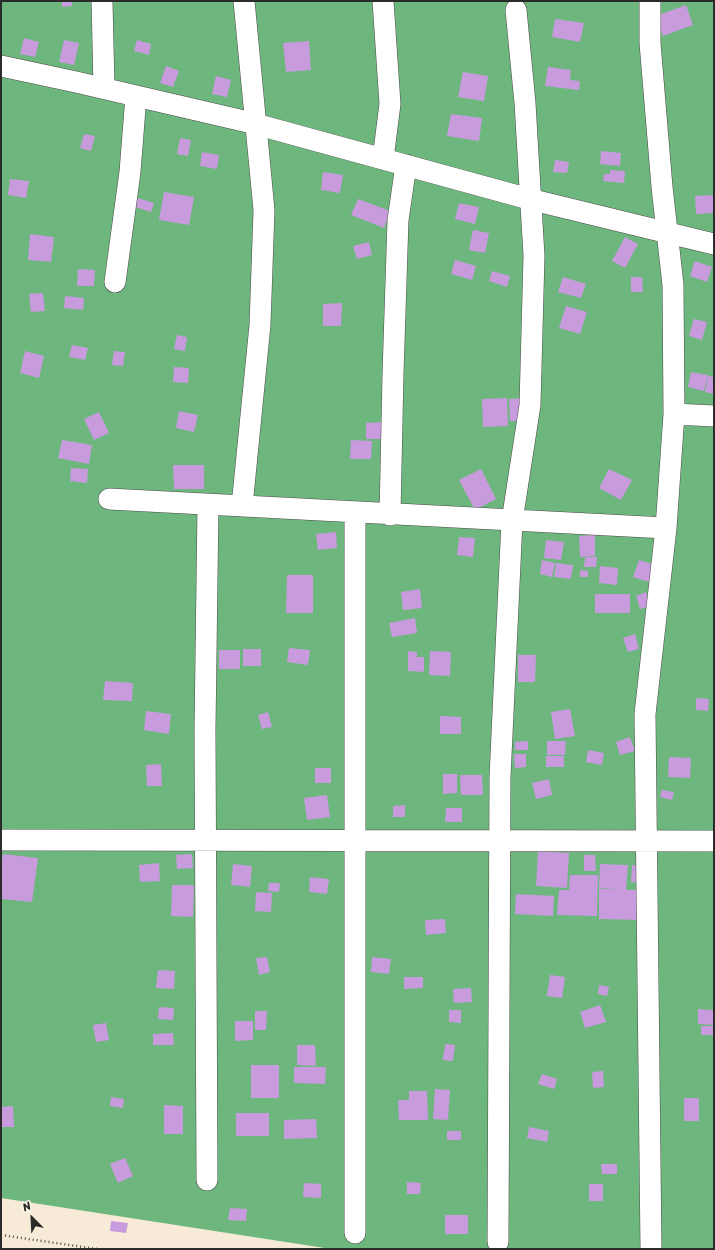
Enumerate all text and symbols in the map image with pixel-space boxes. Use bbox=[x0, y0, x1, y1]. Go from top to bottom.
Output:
text: N bbox=[20, 1196, 34, 1217]
north arrow bbox=[12, 1198, 52, 1238]

